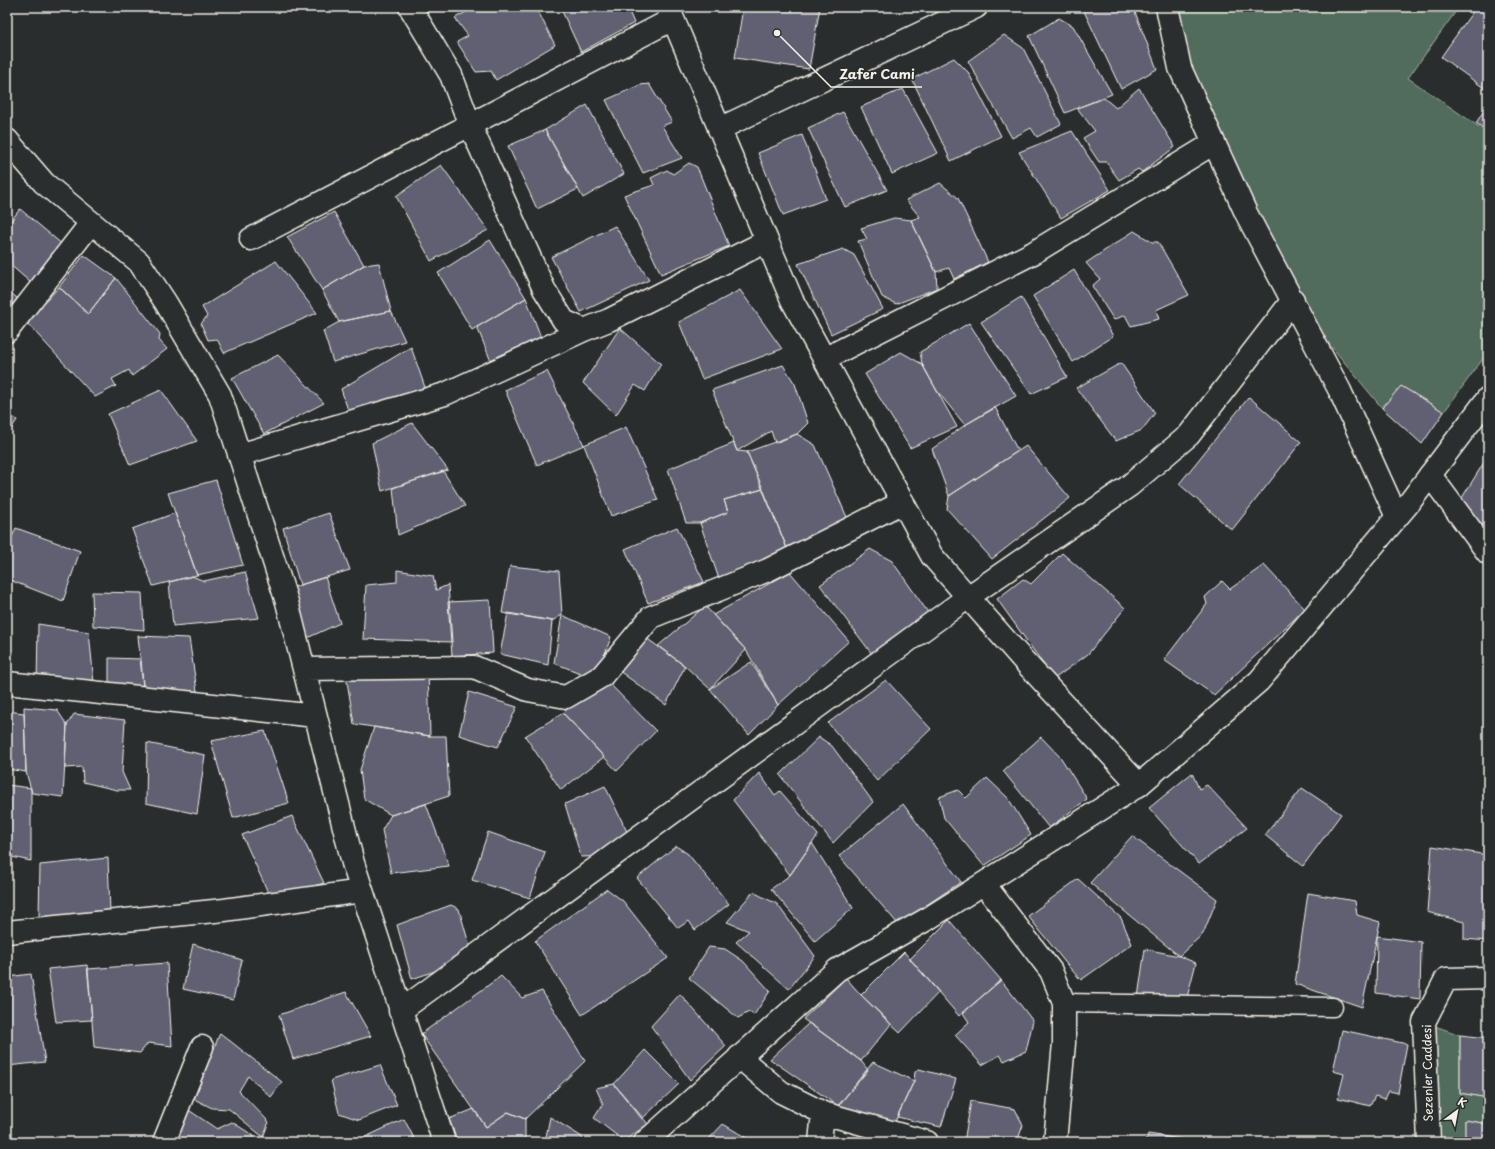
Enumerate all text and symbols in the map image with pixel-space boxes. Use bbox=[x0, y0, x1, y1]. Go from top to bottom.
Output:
callout: Zafer Cami bbox=[831, 62, 922, 87]
text: Zafer Cami bbox=[839, 64, 915, 83]
street label: Sezenler Caddesi bbox=[1417, 1024, 1437, 1122]
north arrow bbox=[1437, 1091, 1477, 1131]
text: K bbox=[1455, 1093, 1470, 1111]

